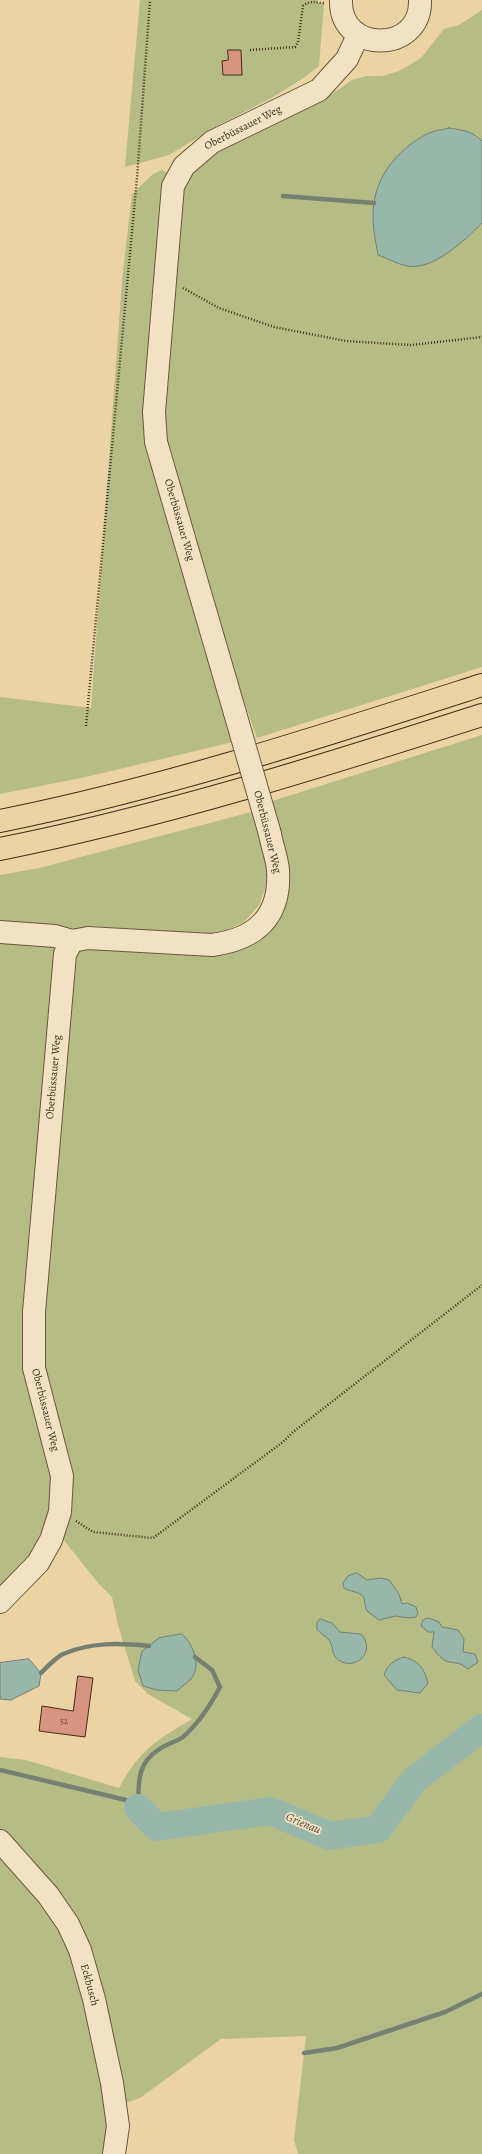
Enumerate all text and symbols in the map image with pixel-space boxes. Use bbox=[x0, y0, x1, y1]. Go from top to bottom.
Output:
street label: Oberbüssauer Weg bbox=[202, 103, 284, 153]
street label: Oberbüssauer Weg bbox=[161, 477, 197, 563]
street label: Oberbüssauer Weg bbox=[250, 789, 284, 875]
street label: Oberbüssauer Weg bbox=[44, 1034, 64, 1120]
street label: Oberbüssauer Weg bbox=[28, 1367, 62, 1453]
house number: 52 bbox=[60, 1717, 68, 1727]
water label: Grienau bbox=[283, 1810, 323, 1838]
street label: Eckbusch bbox=[77, 1963, 101, 2007]

